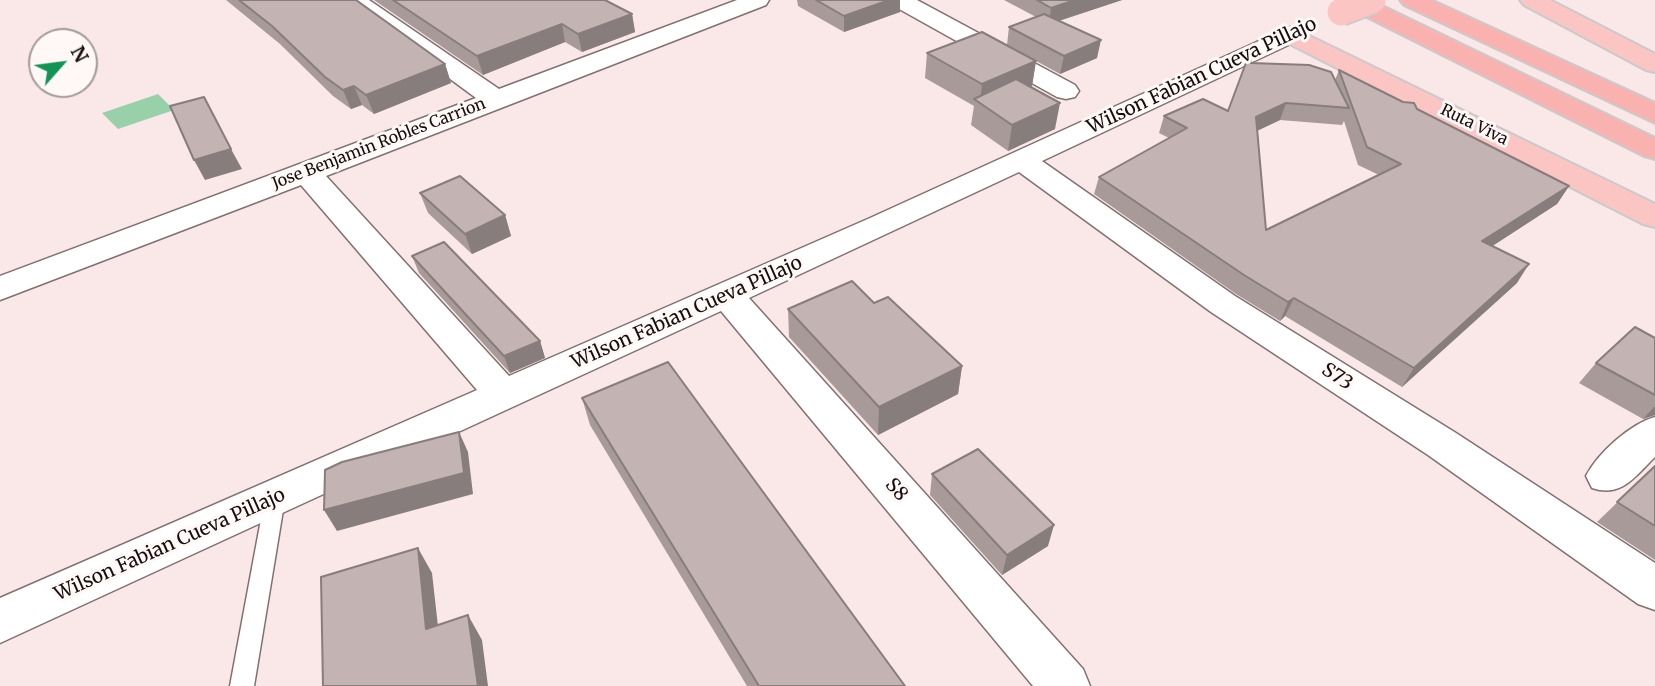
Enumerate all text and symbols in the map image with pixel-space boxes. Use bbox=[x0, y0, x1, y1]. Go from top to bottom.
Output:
street label: Wilson Fabian Cueva Pillajo bbox=[1084, 13, 1320, 139]
north arrow bbox=[28, 28, 98, 98]
text: N bbox=[66, 42, 94, 66]
street label: Jose Benjamin Robles Carrion bbox=[270, 94, 488, 194]
street label: Ruta Viva bbox=[1437, 100, 1511, 150]
street label: Wilson Fabian Cueva Pillajo bbox=[568, 252, 806, 374]
street label: S73 bbox=[1317, 359, 1357, 395]
street label: S8 bbox=[880, 474, 912, 506]
street label: Wilson Fabian Cueva Pillajo bbox=[51, 484, 289, 606]

